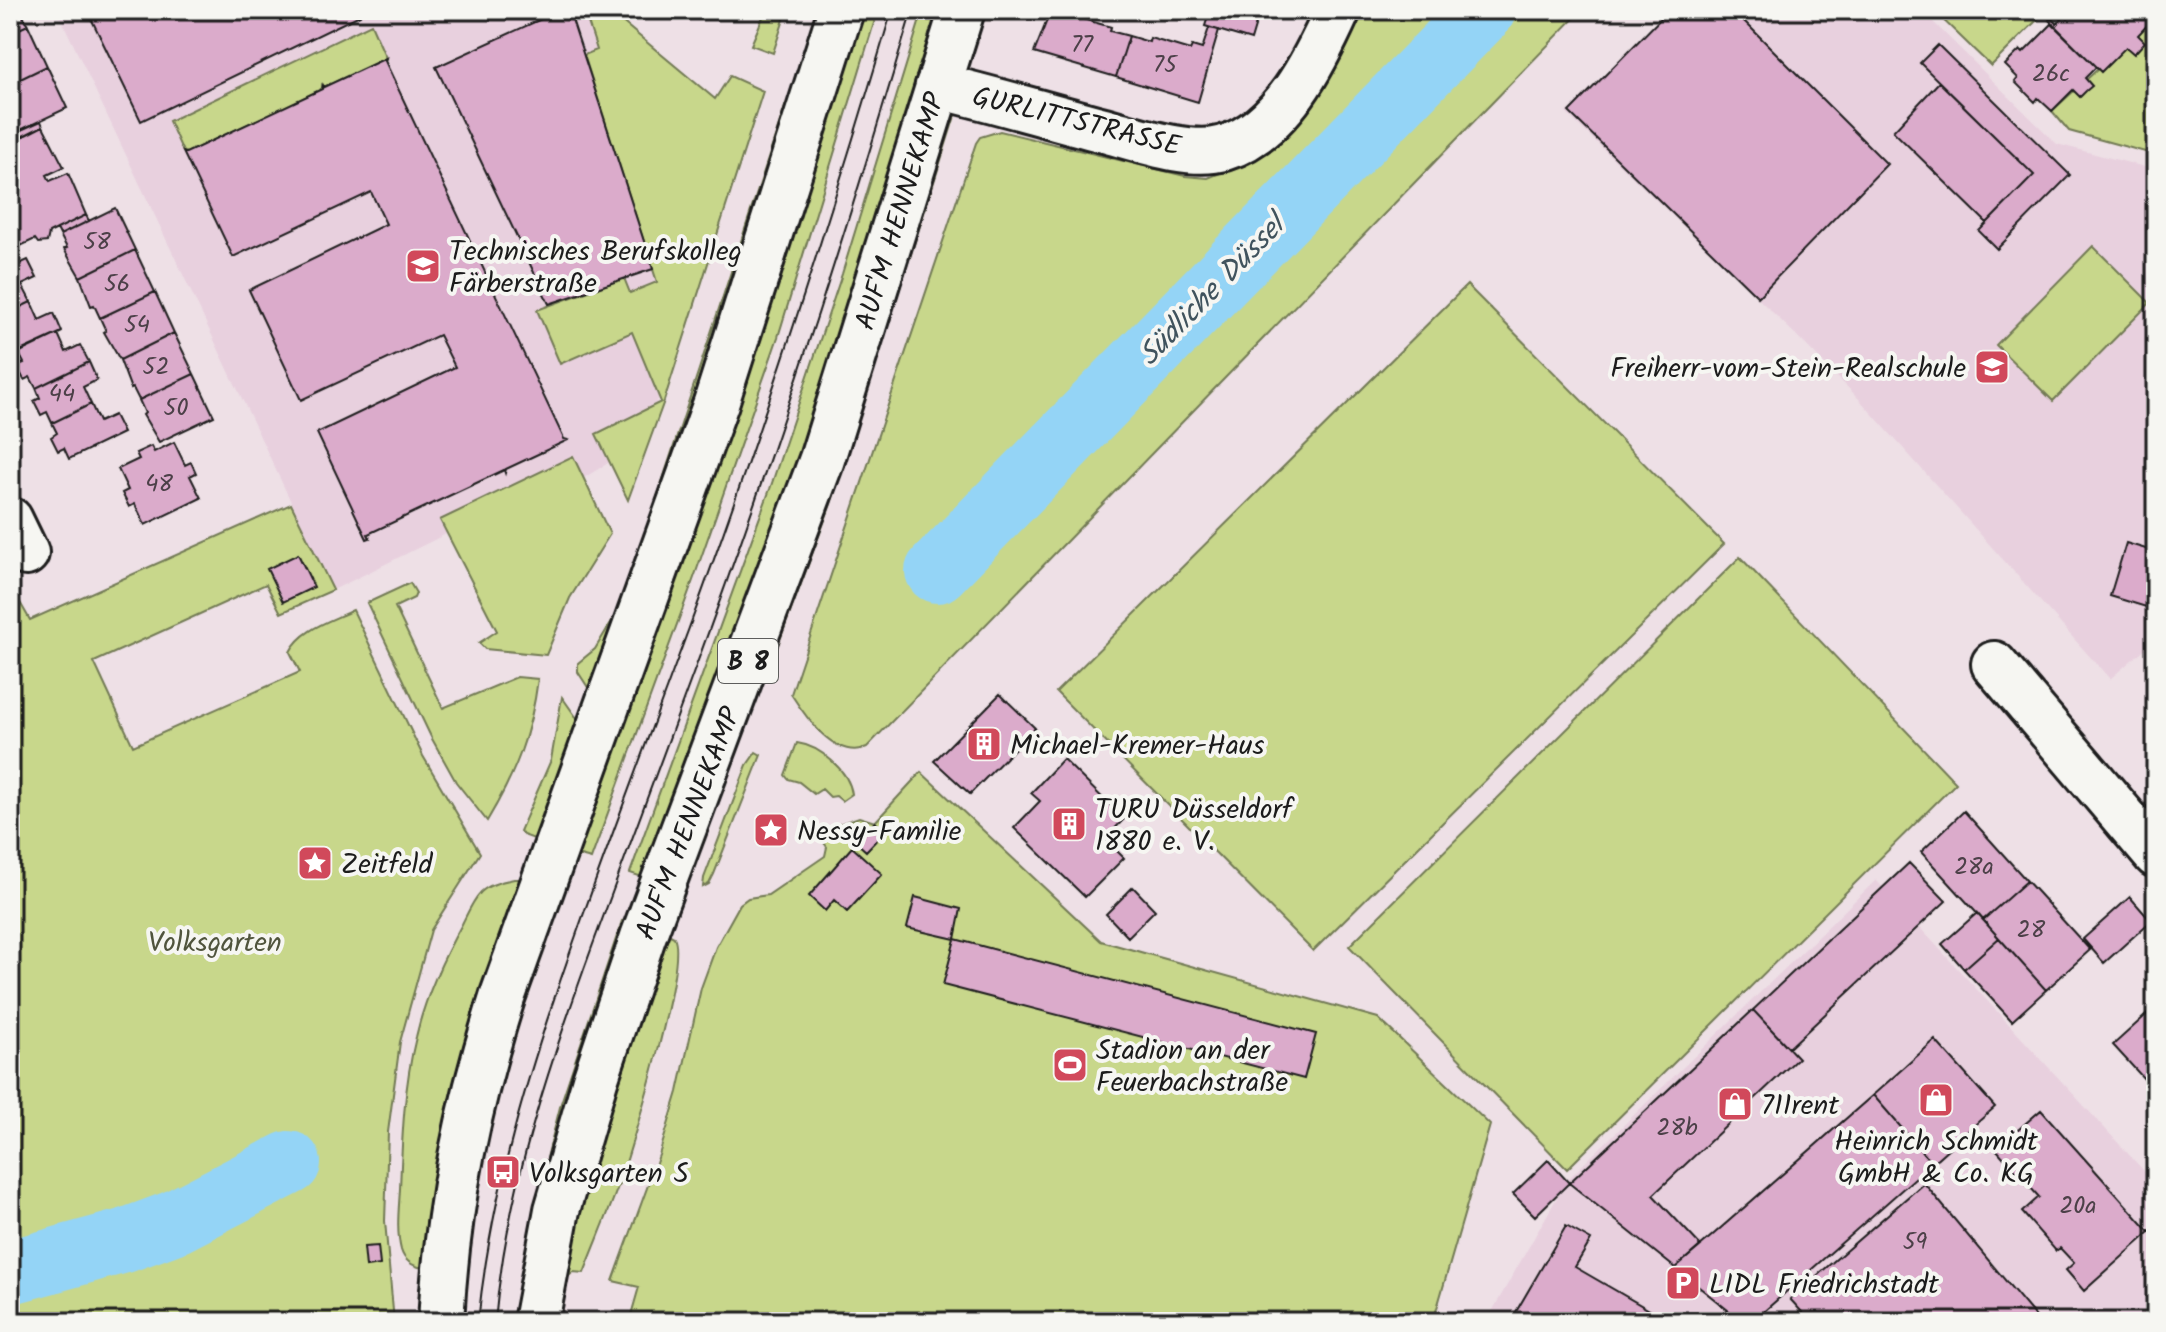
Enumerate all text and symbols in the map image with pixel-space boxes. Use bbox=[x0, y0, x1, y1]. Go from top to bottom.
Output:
house number: 77 bbox=[1071, 26, 1094, 65]
house number: 75 bbox=[1153, 46, 1179, 85]
house number: 26c bbox=[2032, 55, 2070, 94]
street label: GURLITTSTRASSE bbox=[967, 75, 1186, 170]
street label: AUF'M HENNEKAMP bbox=[844, 87, 959, 336]
water label: Südliche Düssel bbox=[1127, 201, 1301, 378]
house number: 58 bbox=[83, 223, 111, 262]
place label: Technisches Berufskolleg Färberstraße bbox=[449, 230, 742, 307]
school or university icon: Technisches Berufskolleg Färberstraße bbox=[404, 247, 442, 285]
house number: 56 bbox=[104, 265, 130, 304]
house number: 54 bbox=[124, 306, 150, 345]
place label: Freiherr-vom-Stein-Realschule bbox=[1610, 347, 1966, 392]
house number: 52 bbox=[143, 348, 169, 387]
school or university icon: Freiherr-vom-Stein-Realschule bbox=[1973, 348, 2011, 386]
house number: 44 bbox=[49, 375, 75, 414]
house number: 50 bbox=[164, 389, 188, 428]
house number: 48 bbox=[145, 465, 173, 504]
road number: B 8 bbox=[718, 639, 778, 683]
street label: AUF'M HENNEKAMP bbox=[624, 700, 755, 947]
place label: Michael-Kremer-Haus bbox=[1010, 724, 1264, 769]
building icon: Michael-Kremer-Haus bbox=[965, 725, 1003, 763]
place label: TURU Düsseldorf 1880 e. V. bbox=[1095, 788, 1295, 865]
building icon: TURU Düsseldorf 1880 e. V. bbox=[1050, 805, 1088, 843]
place label: Nessy-Familie bbox=[797, 810, 962, 855]
place icon: Nessy-Familie bbox=[752, 811, 790, 849]
place label: Zeitfeld bbox=[341, 843, 433, 888]
place icon: Zeitfeld bbox=[296, 844, 334, 882]
house number: 28a bbox=[1954, 848, 1994, 887]
house number: 28 bbox=[2017, 911, 2046, 950]
park label: Volksgarten bbox=[148, 921, 282, 966]
place label: Stadion an der Feuerbachstraße bbox=[1096, 1029, 1288, 1106]
sports icon: Stadion an der Feuerbachstraße bbox=[1051, 1046, 1089, 1084]
shop icon: Heinrich Schmidt GmbH & Co. KG bbox=[1917, 1081, 1955, 1119]
place label: 711rent bbox=[1761, 1084, 1840, 1129]
shop icon: 711rent bbox=[1716, 1085, 1754, 1123]
house number: 28b bbox=[1657, 1109, 1698, 1148]
place label: Heinrich Schmidt GmbH & Co. KG bbox=[1834, 1120, 2039, 1197]
place label: Volksgarten S bbox=[529, 1152, 689, 1197]
bus stop icon: Volksgarten S bbox=[484, 1153, 522, 1191]
house number: 20a bbox=[2059, 1187, 2097, 1226]
house number: 59 bbox=[1903, 1223, 1928, 1262]
place label: LIDL Friedrichstadt bbox=[1709, 1263, 1940, 1308]
parking icon: LIDL Friedrichstadt bbox=[1664, 1264, 1702, 1302]

